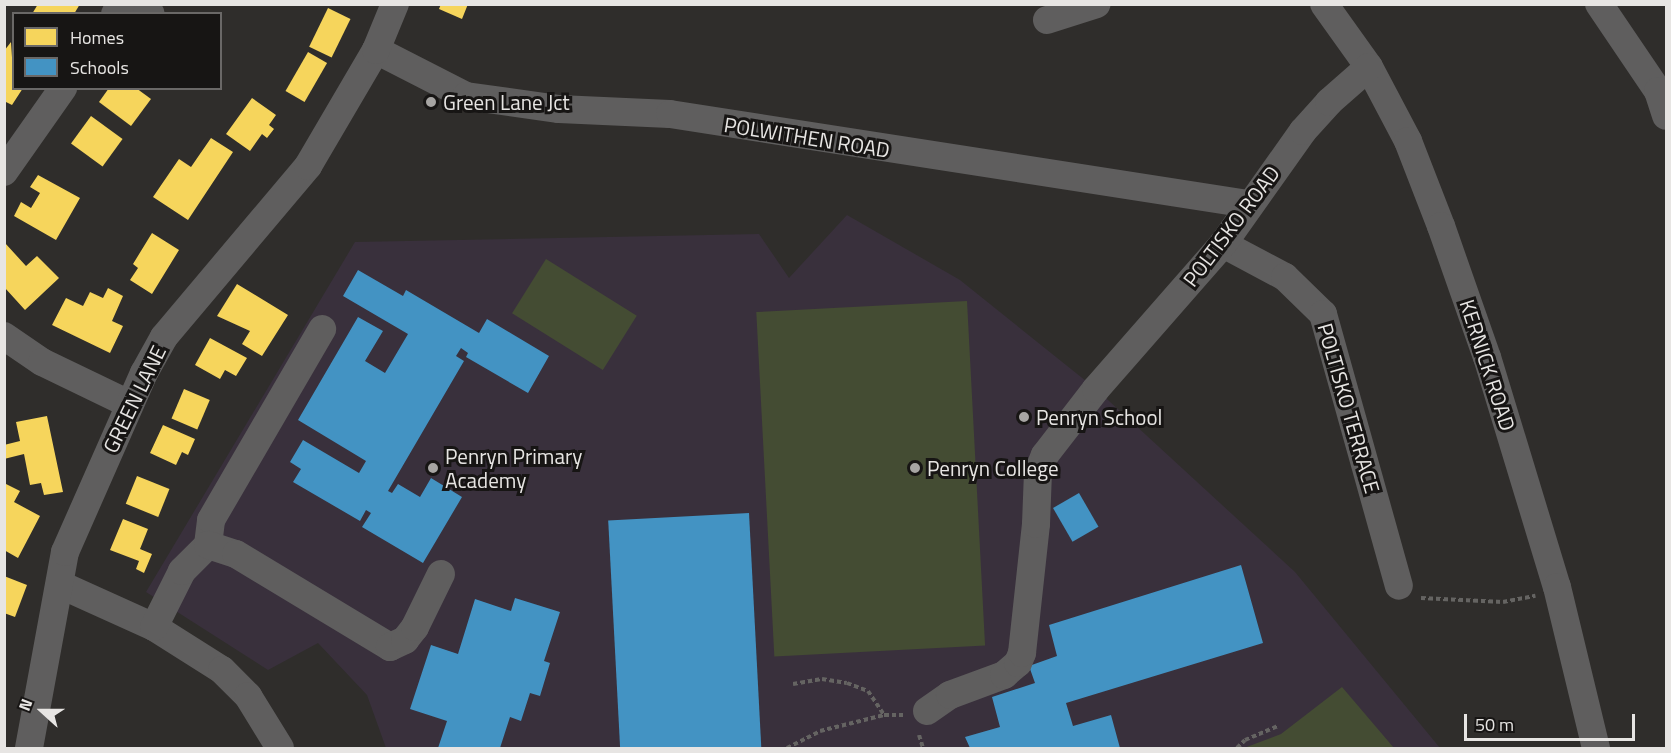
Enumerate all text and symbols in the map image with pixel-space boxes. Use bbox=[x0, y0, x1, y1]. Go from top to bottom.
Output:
legend bbox=[12, 12, 222, 90]
text: Homes bbox=[70, 24, 124, 51]
text: Schools bbox=[70, 54, 129, 81]
place label: Green Lane Jct bbox=[443, 89, 570, 115]
marker: Green Lane Jct bbox=[424, 95, 438, 109]
street label: POLWITHEN ROAD bbox=[722, 111, 892, 163]
street label: POLTISKO ROAD bbox=[1177, 161, 1285, 291]
street label: KERNICK ROAD bbox=[1455, 296, 1521, 434]
street label: POLTISKO TERRACE bbox=[1313, 320, 1385, 496]
street label: GREEN LANE bbox=[97, 341, 171, 457]
place label: Penryn School bbox=[1036, 404, 1162, 430]
marker: Penryn School bbox=[1017, 410, 1031, 424]
place label: Penryn Primary Academy bbox=[445, 443, 582, 493]
place label: Penryn College bbox=[927, 455, 1059, 481]
marker: Penryn Primary Academy bbox=[426, 461, 440, 475]
marker: Penryn College bbox=[908, 461, 922, 475]
north arrow bbox=[12, 681, 72, 741]
text: N bbox=[12, 695, 38, 714]
scale bar bbox=[1467, 702, 1638, 740]
text: 50 m bbox=[1475, 711, 1514, 738]

